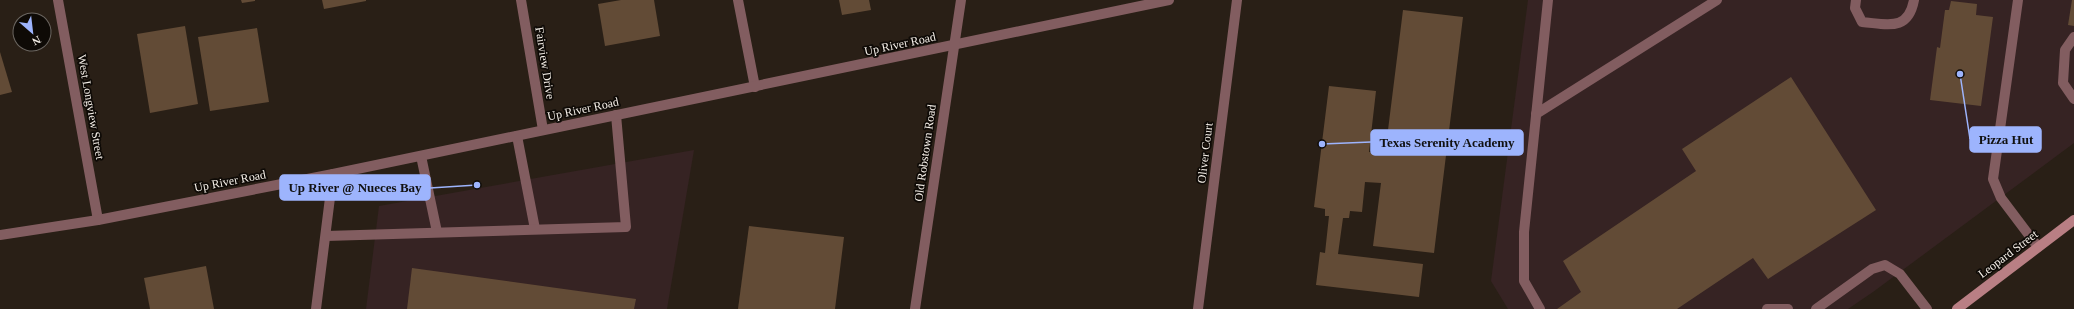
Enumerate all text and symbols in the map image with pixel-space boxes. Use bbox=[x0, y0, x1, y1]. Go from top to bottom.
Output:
north arrow bbox=[12, 12, 52, 52]
street label: Fairview Drive bbox=[532, 26, 558, 100]
street label: Up River Road bbox=[863, 30, 937, 58]
text: N bbox=[30, 34, 43, 48]
street label: West Longview Street bbox=[75, 53, 107, 161]
street label: Up River Road bbox=[546, 95, 620, 123]
street label: Old Robstown Road bbox=[911, 103, 939, 203]
street label: Oliver Court bbox=[1194, 121, 1216, 184]
callout: Pizza Hut bbox=[1970, 127, 2041, 152]
callout: Texas Serenity Academy bbox=[1371, 130, 1523, 155]
text: Pizza Hut bbox=[1979, 132, 2034, 147]
text: Texas Serenity Academy bbox=[1379, 135, 1515, 150]
street label: Up River Road bbox=[193, 167, 267, 195]
callout: Up River @ Nueces Bay bbox=[280, 175, 430, 200]
text: Up River @ Nueces Bay bbox=[288, 180, 422, 195]
street label: Leopard Street bbox=[1975, 227, 2041, 281]

